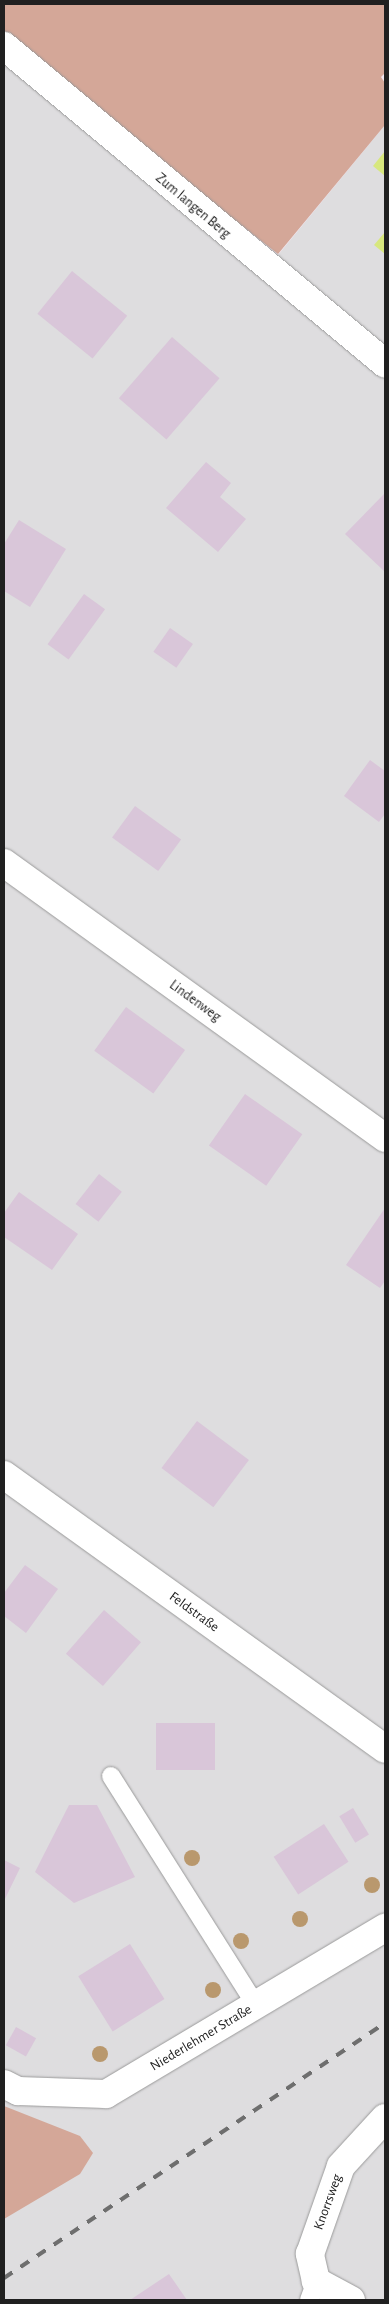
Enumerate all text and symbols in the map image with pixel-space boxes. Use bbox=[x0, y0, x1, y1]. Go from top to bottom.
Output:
street label: Zum langen Berg bbox=[152, 170, 234, 242]
street label: Lindenweg bbox=[166, 977, 224, 1025]
street label: Feldstraße bbox=[166, 1588, 222, 1636]
street label: Niederlehmer Straße bbox=[147, 2001, 255, 2075]
street label: Knorrsweg bbox=[310, 2172, 346, 2232]

